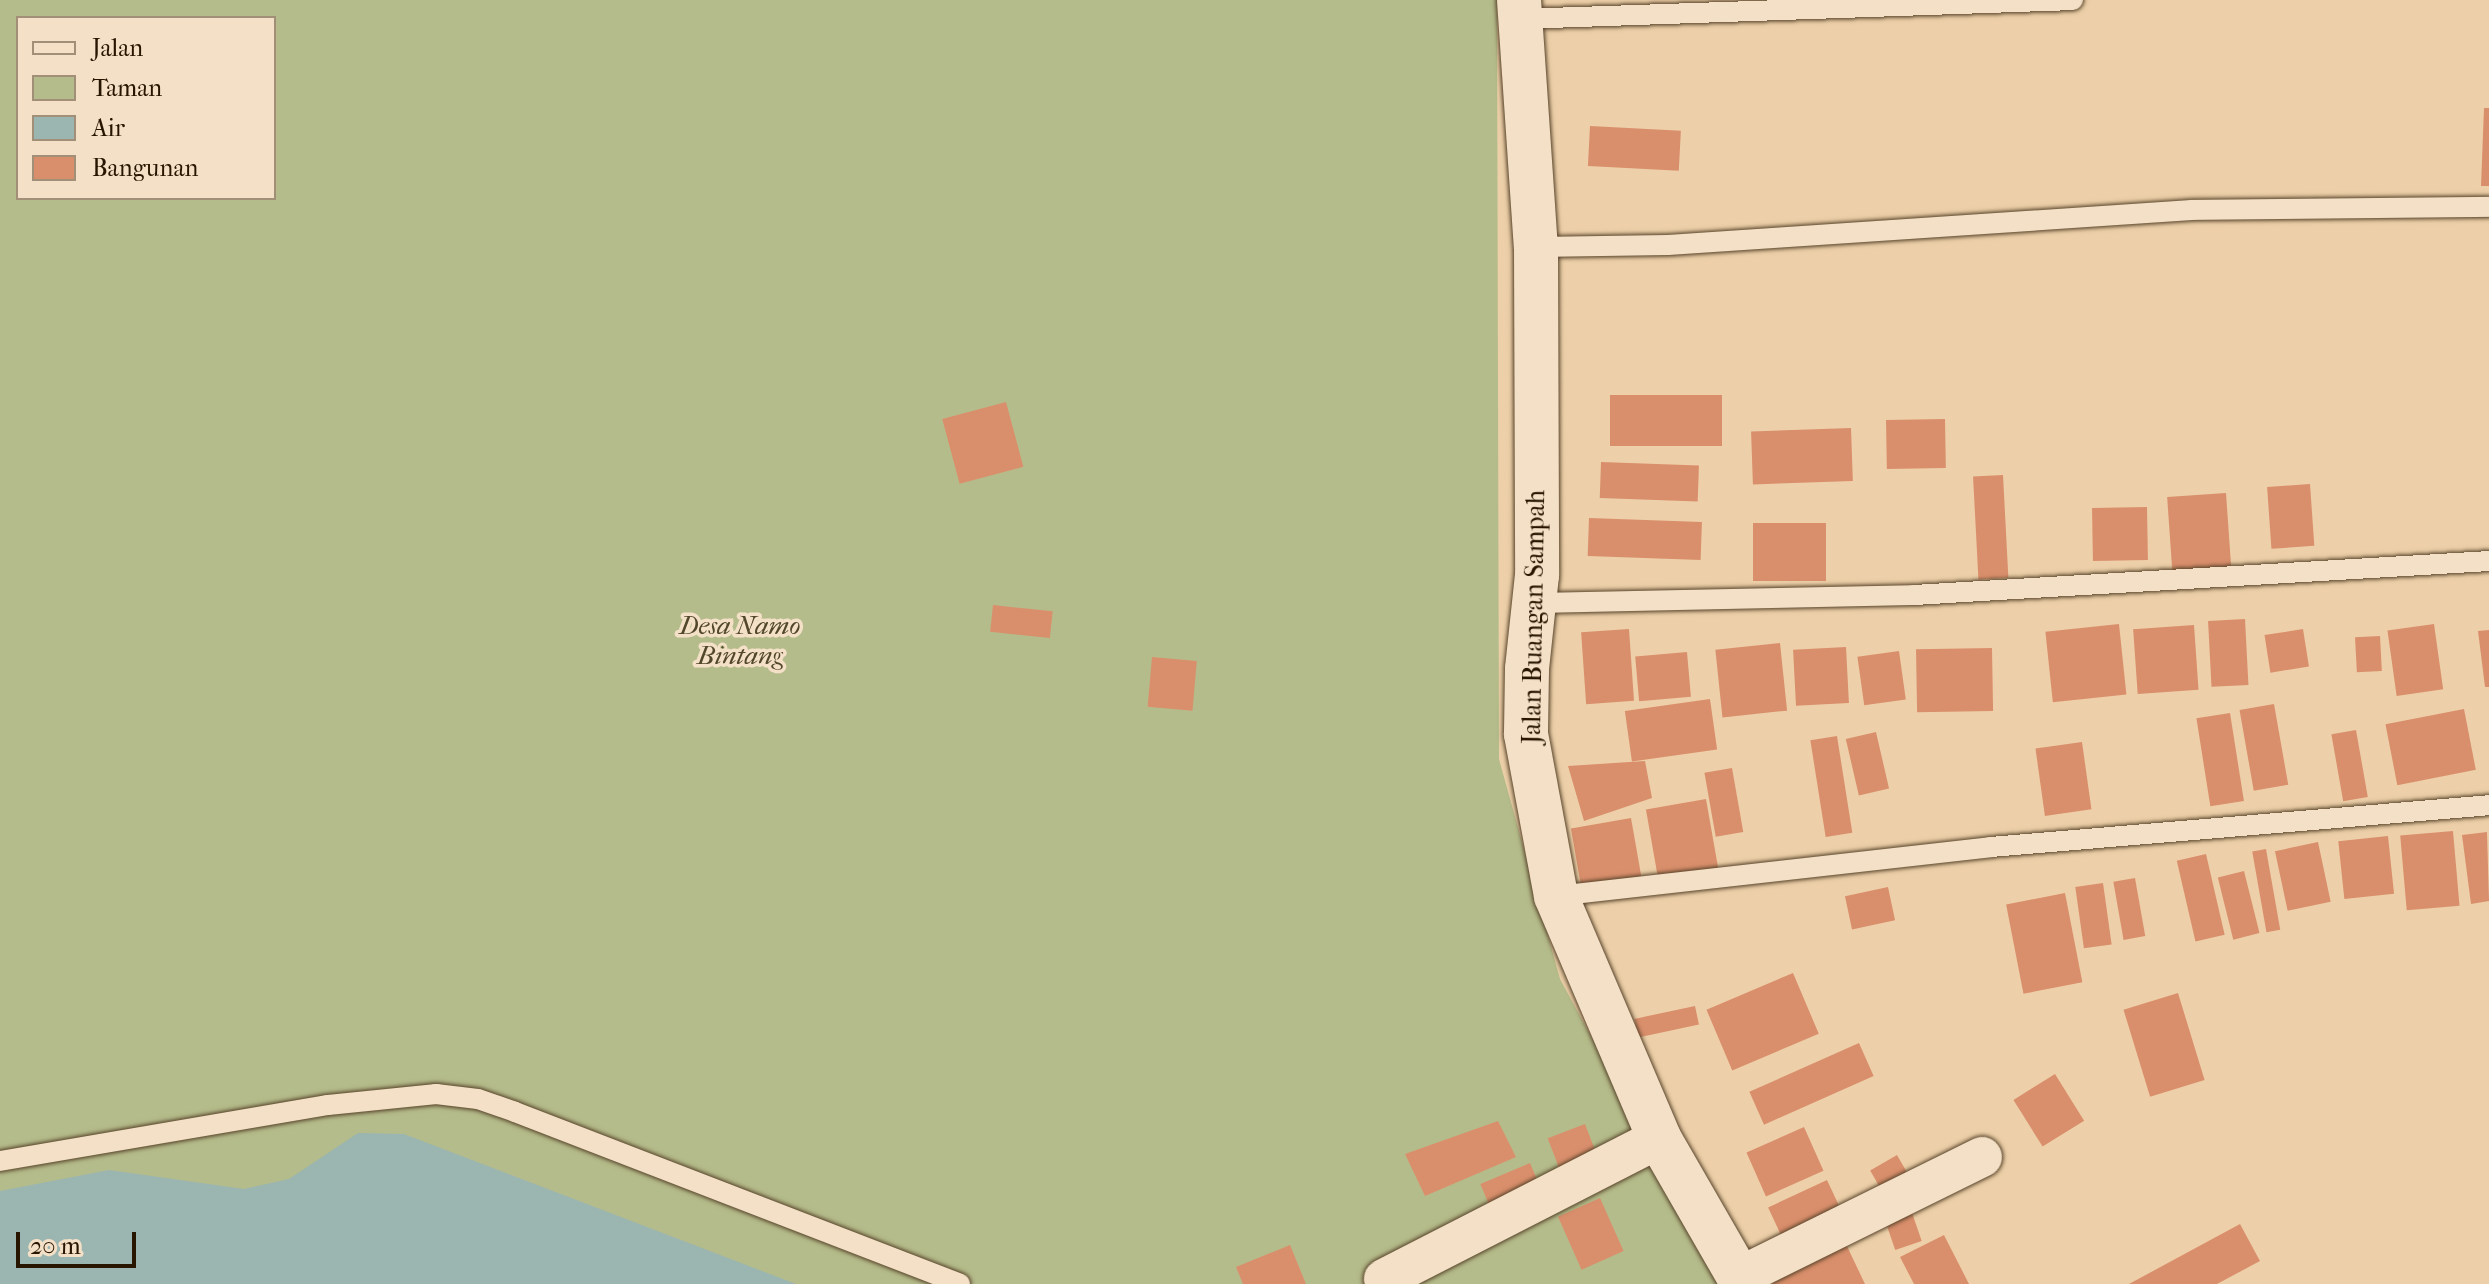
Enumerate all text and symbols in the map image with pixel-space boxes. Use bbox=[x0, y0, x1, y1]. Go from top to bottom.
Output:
legend bbox=[16, 16, 276, 200]
text: Jalan bbox=[92, 34, 143, 62]
text: Taman bbox=[92, 74, 162, 102]
text: Air bbox=[92, 114, 125, 142]
text: Bangunan bbox=[92, 154, 198, 182]
street label: Jalan Buangan Sampah bbox=[1516, 490, 1552, 744]
park label: Desa Namo Bintang bbox=[680, 610, 800, 672]
scale bar bbox=[20, 1216, 140, 1266]
text: 20 m bbox=[30, 1232, 81, 1260]

